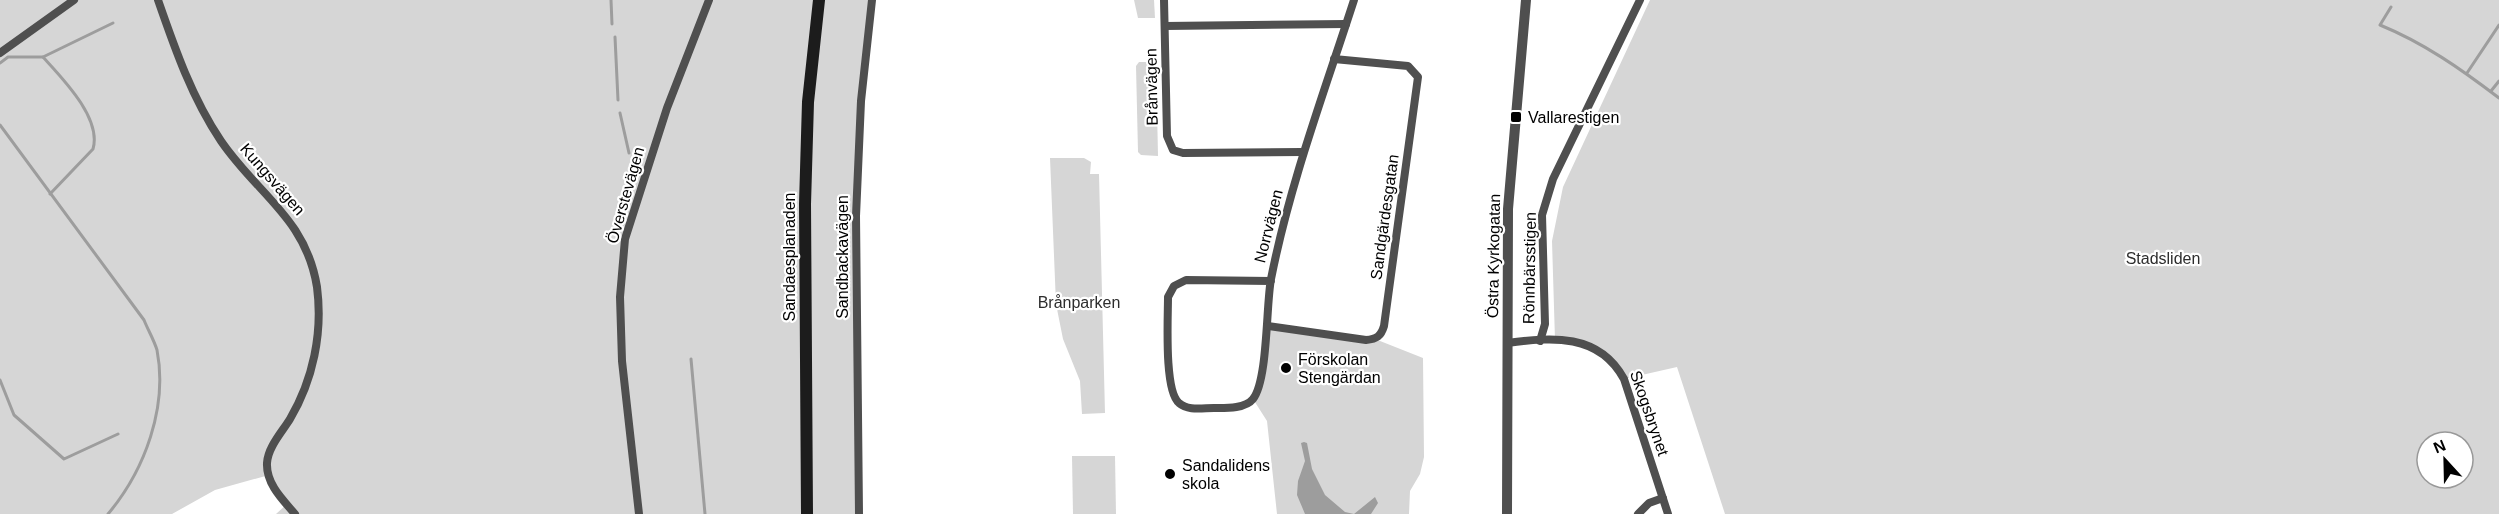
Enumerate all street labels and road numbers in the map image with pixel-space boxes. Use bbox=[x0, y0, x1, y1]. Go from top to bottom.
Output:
street label: Brånvägen bbox=[1142, 48, 1161, 126]
street label: Kungsvägen bbox=[237, 140, 308, 218]
street label: Överstevägen bbox=[604, 145, 647, 245]
street label: Sandgärdesgatan bbox=[1367, 153, 1402, 281]
street label: Norrvägen bbox=[1251, 188, 1286, 264]
street label: Sandaesplanaden bbox=[781, 192, 798, 322]
street label: Östra Kyrkogatan bbox=[1484, 194, 1503, 318]
street label: Sandbackavägen bbox=[834, 195, 851, 319]
street label: Rönnbärsstigen bbox=[1520, 212, 1539, 324]
street label: Skogsbrynet bbox=[1627, 368, 1672, 459]

